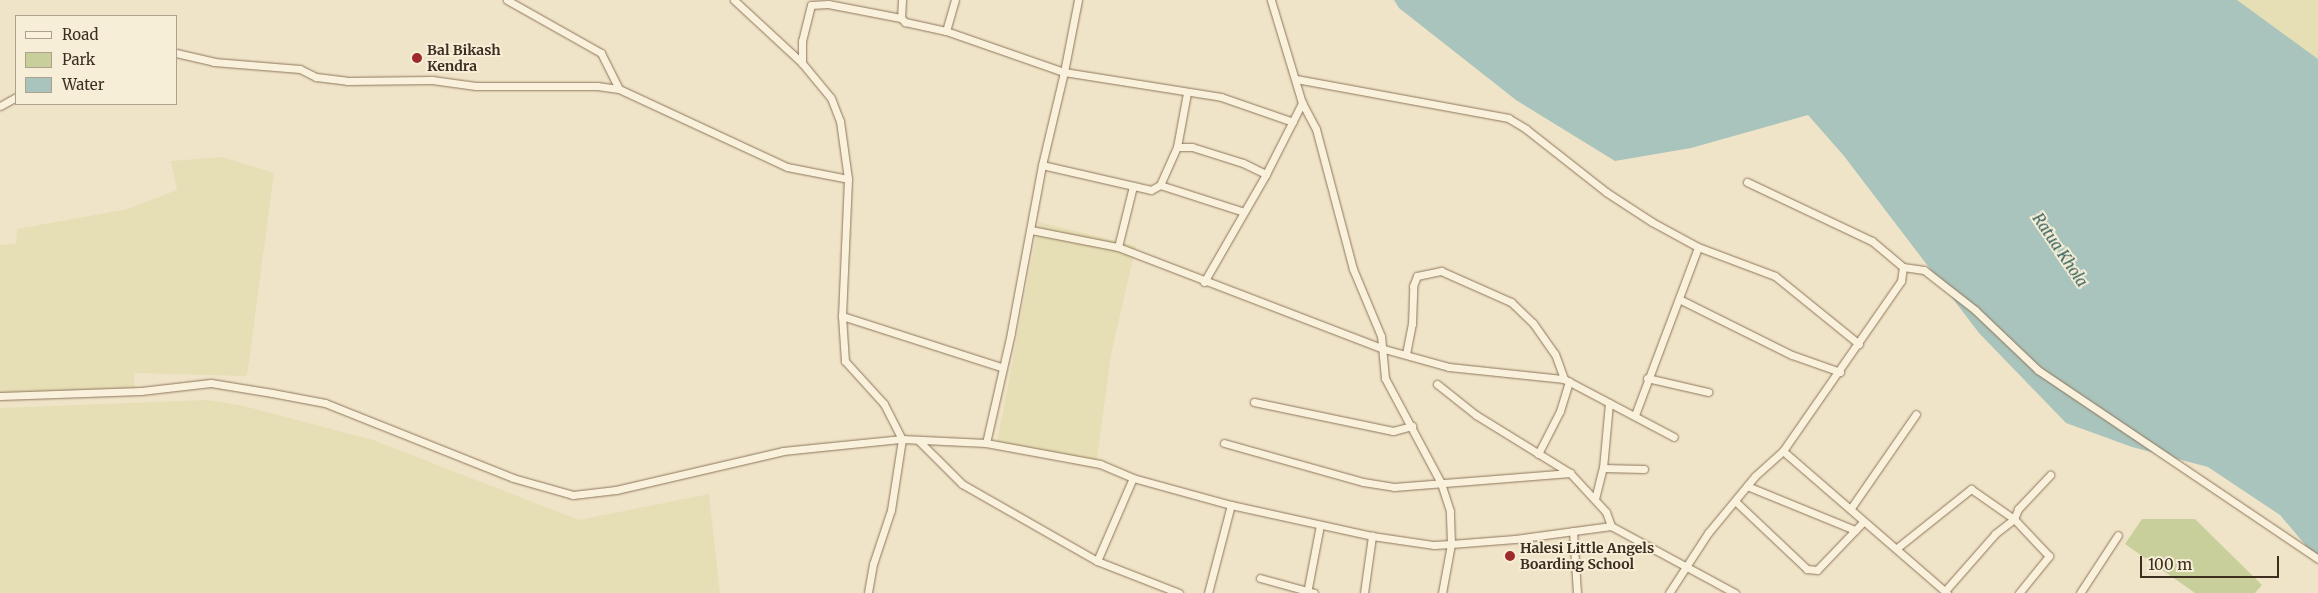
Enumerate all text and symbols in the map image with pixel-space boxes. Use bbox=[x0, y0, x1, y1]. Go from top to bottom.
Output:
legend bbox=[15, 15, 178, 105]
text: Road bbox=[62, 25, 98, 44]
place label: Bal Bikash Kendra bbox=[427, 42, 501, 74]
text: Park bbox=[62, 50, 95, 69]
marker: Bal Bikash Kendra bbox=[411, 52, 423, 64]
text: Water bbox=[62, 75, 104, 94]
water label: Ratua Khola bbox=[2029, 210, 2091, 290]
place label: Halesi Little Angels Boarding School bbox=[1520, 540, 1654, 572]
scale bar bbox=[2143, 546, 2282, 578]
marker: Halesi Little Angels Boarding School bbox=[1504, 550, 1516, 562]
text: 100 m bbox=[2148, 555, 2192, 574]

